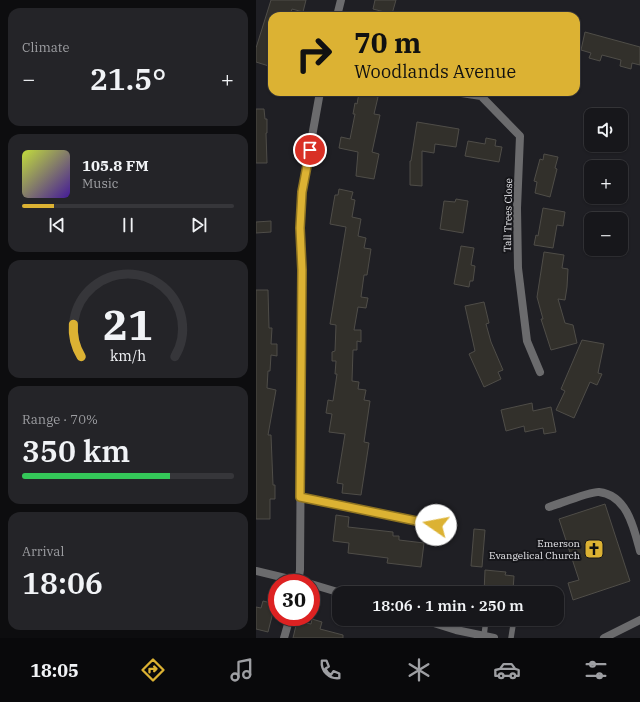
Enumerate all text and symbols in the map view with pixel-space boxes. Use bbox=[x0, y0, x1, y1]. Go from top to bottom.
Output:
text: 70 m bbox=[354, 24, 421, 61]
icon: right bbox=[288, 28, 340, 80]
text: Climate bbox=[22, 39, 69, 56]
text: 21.5° bbox=[90, 59, 166, 98]
text: Woodlands Avenue bbox=[354, 60, 516, 83]
text: − bbox=[22, 64, 35, 93]
text: + bbox=[221, 64, 234, 93]
map controls bbox=[584, 108, 628, 256]
button: sound bbox=[584, 108, 628, 152]
pin bbox=[293, 133, 327, 167]
icon: arrive bbox=[299, 139, 321, 161]
text: 105.8 FM bbox=[82, 156, 149, 175]
button: + bbox=[584, 160, 628, 204]
text: Music bbox=[82, 175, 119, 192]
street label: Tall Trees Close bbox=[501, 178, 515, 252]
button: − bbox=[584, 212, 628, 256]
icon: previous bbox=[46, 214, 68, 236]
icon: pause bbox=[117, 214, 139, 236]
icon: next bbox=[188, 214, 210, 236]
text: 21 bbox=[103, 297, 153, 351]
text: km/h bbox=[110, 346, 146, 365]
text: Range · 70% bbox=[22, 411, 98, 428]
text: 350 km bbox=[22, 431, 130, 470]
position arrow bbox=[415, 504, 457, 546]
place label: Emerson Evangelical Church bbox=[489, 537, 581, 562]
church icon: Emerson Evangelical Church bbox=[583, 538, 605, 560]
text: Arrival bbox=[22, 543, 64, 560]
text: 18:06 bbox=[22, 563, 103, 602]
speed limit sign: 30 bbox=[268, 574, 320, 626]
text: 18:06 · 1 min · 250 m bbox=[372, 596, 524, 615]
icon: directions bbox=[139, 656, 167, 684]
icon: music bbox=[228, 656, 256, 684]
icon: phone bbox=[316, 656, 344, 684]
icon: climate bbox=[405, 656, 433, 684]
icon: car bbox=[493, 656, 521, 684]
icon: filters bbox=[582, 656, 610, 684]
text: 18:05 bbox=[30, 659, 79, 682]

